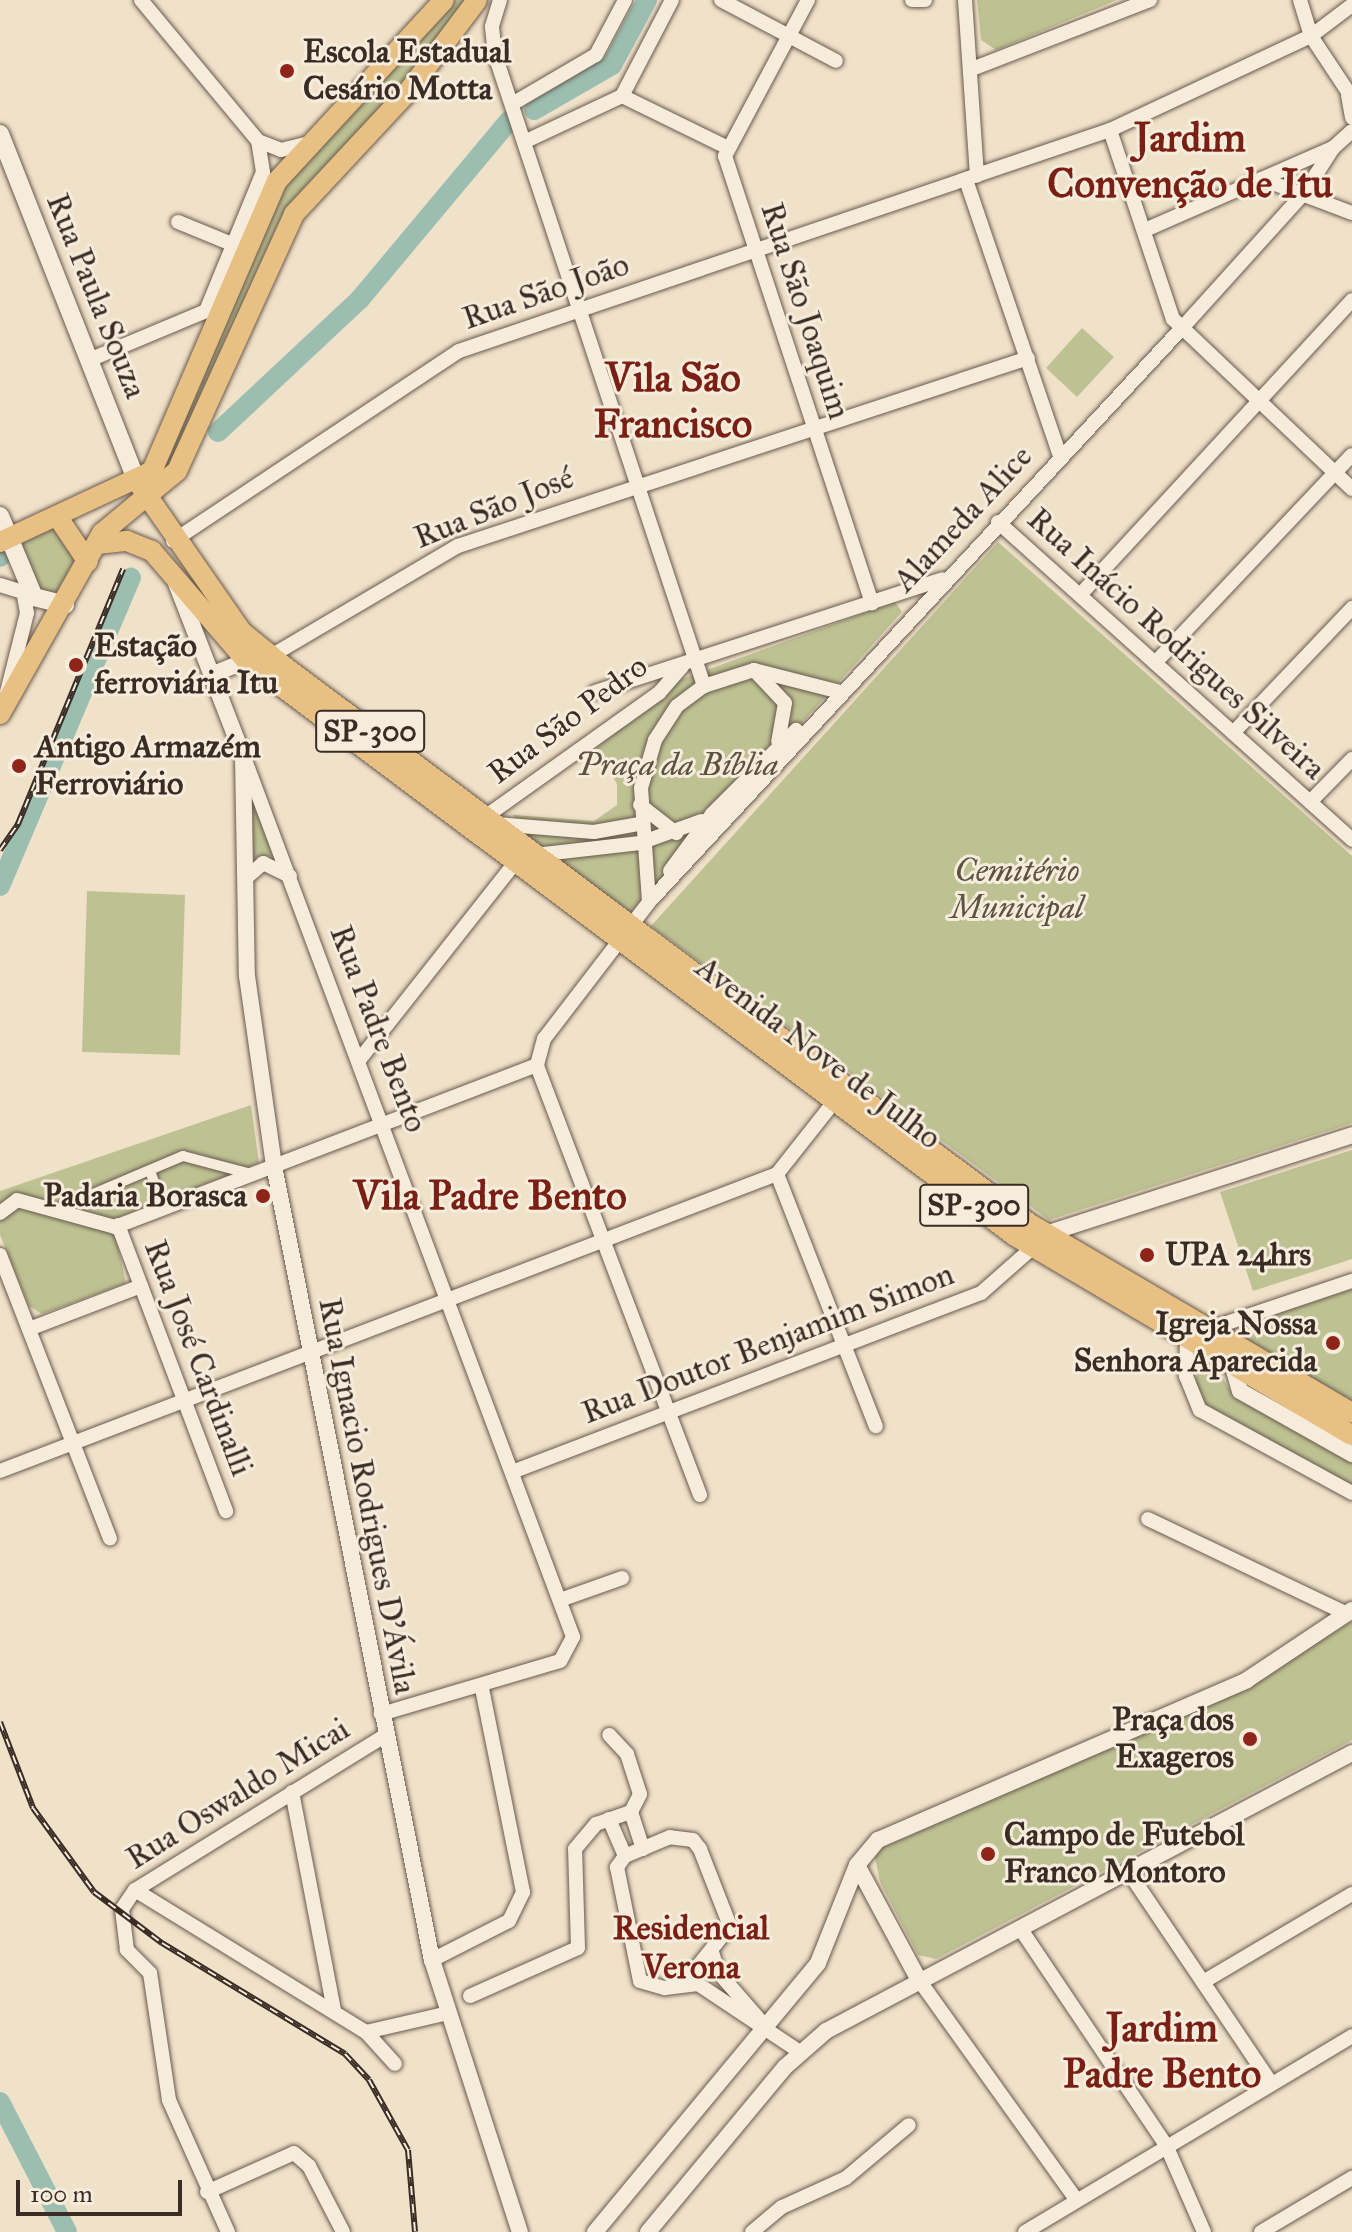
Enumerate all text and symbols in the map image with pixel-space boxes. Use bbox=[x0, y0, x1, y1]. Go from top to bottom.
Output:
place label: Escola Estadual Cesário Motta bbox=[303, 34, 511, 109]
marker: Escola Estadual Cesário Motta bbox=[278, 62, 296, 80]
district label: Jardim Convenção de Itu bbox=[1047, 114, 1333, 208]
street label: Rua Paula Souza bbox=[38, 188, 154, 404]
street label: Rua São Joaquim bbox=[752, 198, 858, 424]
street label: Rua São João bbox=[458, 246, 634, 338]
district label: Vila São Francisco bbox=[594, 354, 752, 448]
street label: Alameda Alice bbox=[886, 438, 1040, 600]
street label: Rua São José bbox=[409, 459, 579, 557]
street label: Rua Inácio Rodrigues Silveira bbox=[1019, 500, 1333, 788]
place label: Estação ferroviária Itu bbox=[94, 628, 278, 703]
street label: Rua São Pedro bbox=[481, 647, 655, 793]
marker: Estação ferroviária Itu bbox=[65, 654, 87, 676]
road number: SP-300 bbox=[314, 705, 426, 757]
place label: Antigo Armazém Ferroviário bbox=[35, 729, 261, 804]
park label: Praça da Bíblia bbox=[576, 746, 778, 784]
marker: Antigo Armazém Ferroviário bbox=[10, 757, 28, 775]
park label: Cemitério Municipal bbox=[951, 853, 1083, 928]
street label: Rua Padre Bento bbox=[321, 920, 435, 1138]
street label: Avenida Nove de Julho bbox=[688, 948, 948, 1158]
district label: Vila Padre Bento bbox=[353, 1172, 627, 1220]
place label: Padaria Borasca bbox=[43, 1177, 247, 1215]
road number: SP-300 bbox=[918, 1179, 1030, 1231]
marker: Padaria Borasca bbox=[254, 1187, 272, 1205]
street label: Rua José Cardinalli bbox=[135, 1235, 261, 1481]
place label: UPA 24hrs bbox=[1165, 1236, 1311, 1274]
marker: UPA 24hrs bbox=[1136, 1244, 1158, 1266]
street label: Rua Doutor Benjamim Simon bbox=[577, 1255, 959, 1433]
street label: Rua Ignacio Rodrigues D'Ávila bbox=[310, 1295, 424, 1697]
place label: Igreja Nossa Senhora Aparecida bbox=[1074, 1306, 1317, 1381]
marker: Igreja Nossa Senhora Aparecida bbox=[1324, 1334, 1342, 1352]
place label: Praça dos Exageros bbox=[1112, 1702, 1234, 1777]
street label: Rua Oswaldo Micai bbox=[119, 1710, 357, 1878]
marker: Praça dos Exageros bbox=[1241, 1730, 1259, 1748]
place label: Campo de Futebol Franco Montoro bbox=[1004, 1817, 1244, 1892]
marker: Campo de Futebol Franco Montoro bbox=[979, 1845, 997, 1863]
district label: Residencial Verona bbox=[613, 1907, 769, 1986]
district label: Jardim Padre Bento bbox=[1063, 2004, 1261, 2098]
scale bar bbox=[20, 2164, 186, 2214]
text: 100 m bbox=[30, 2179, 93, 2209]

